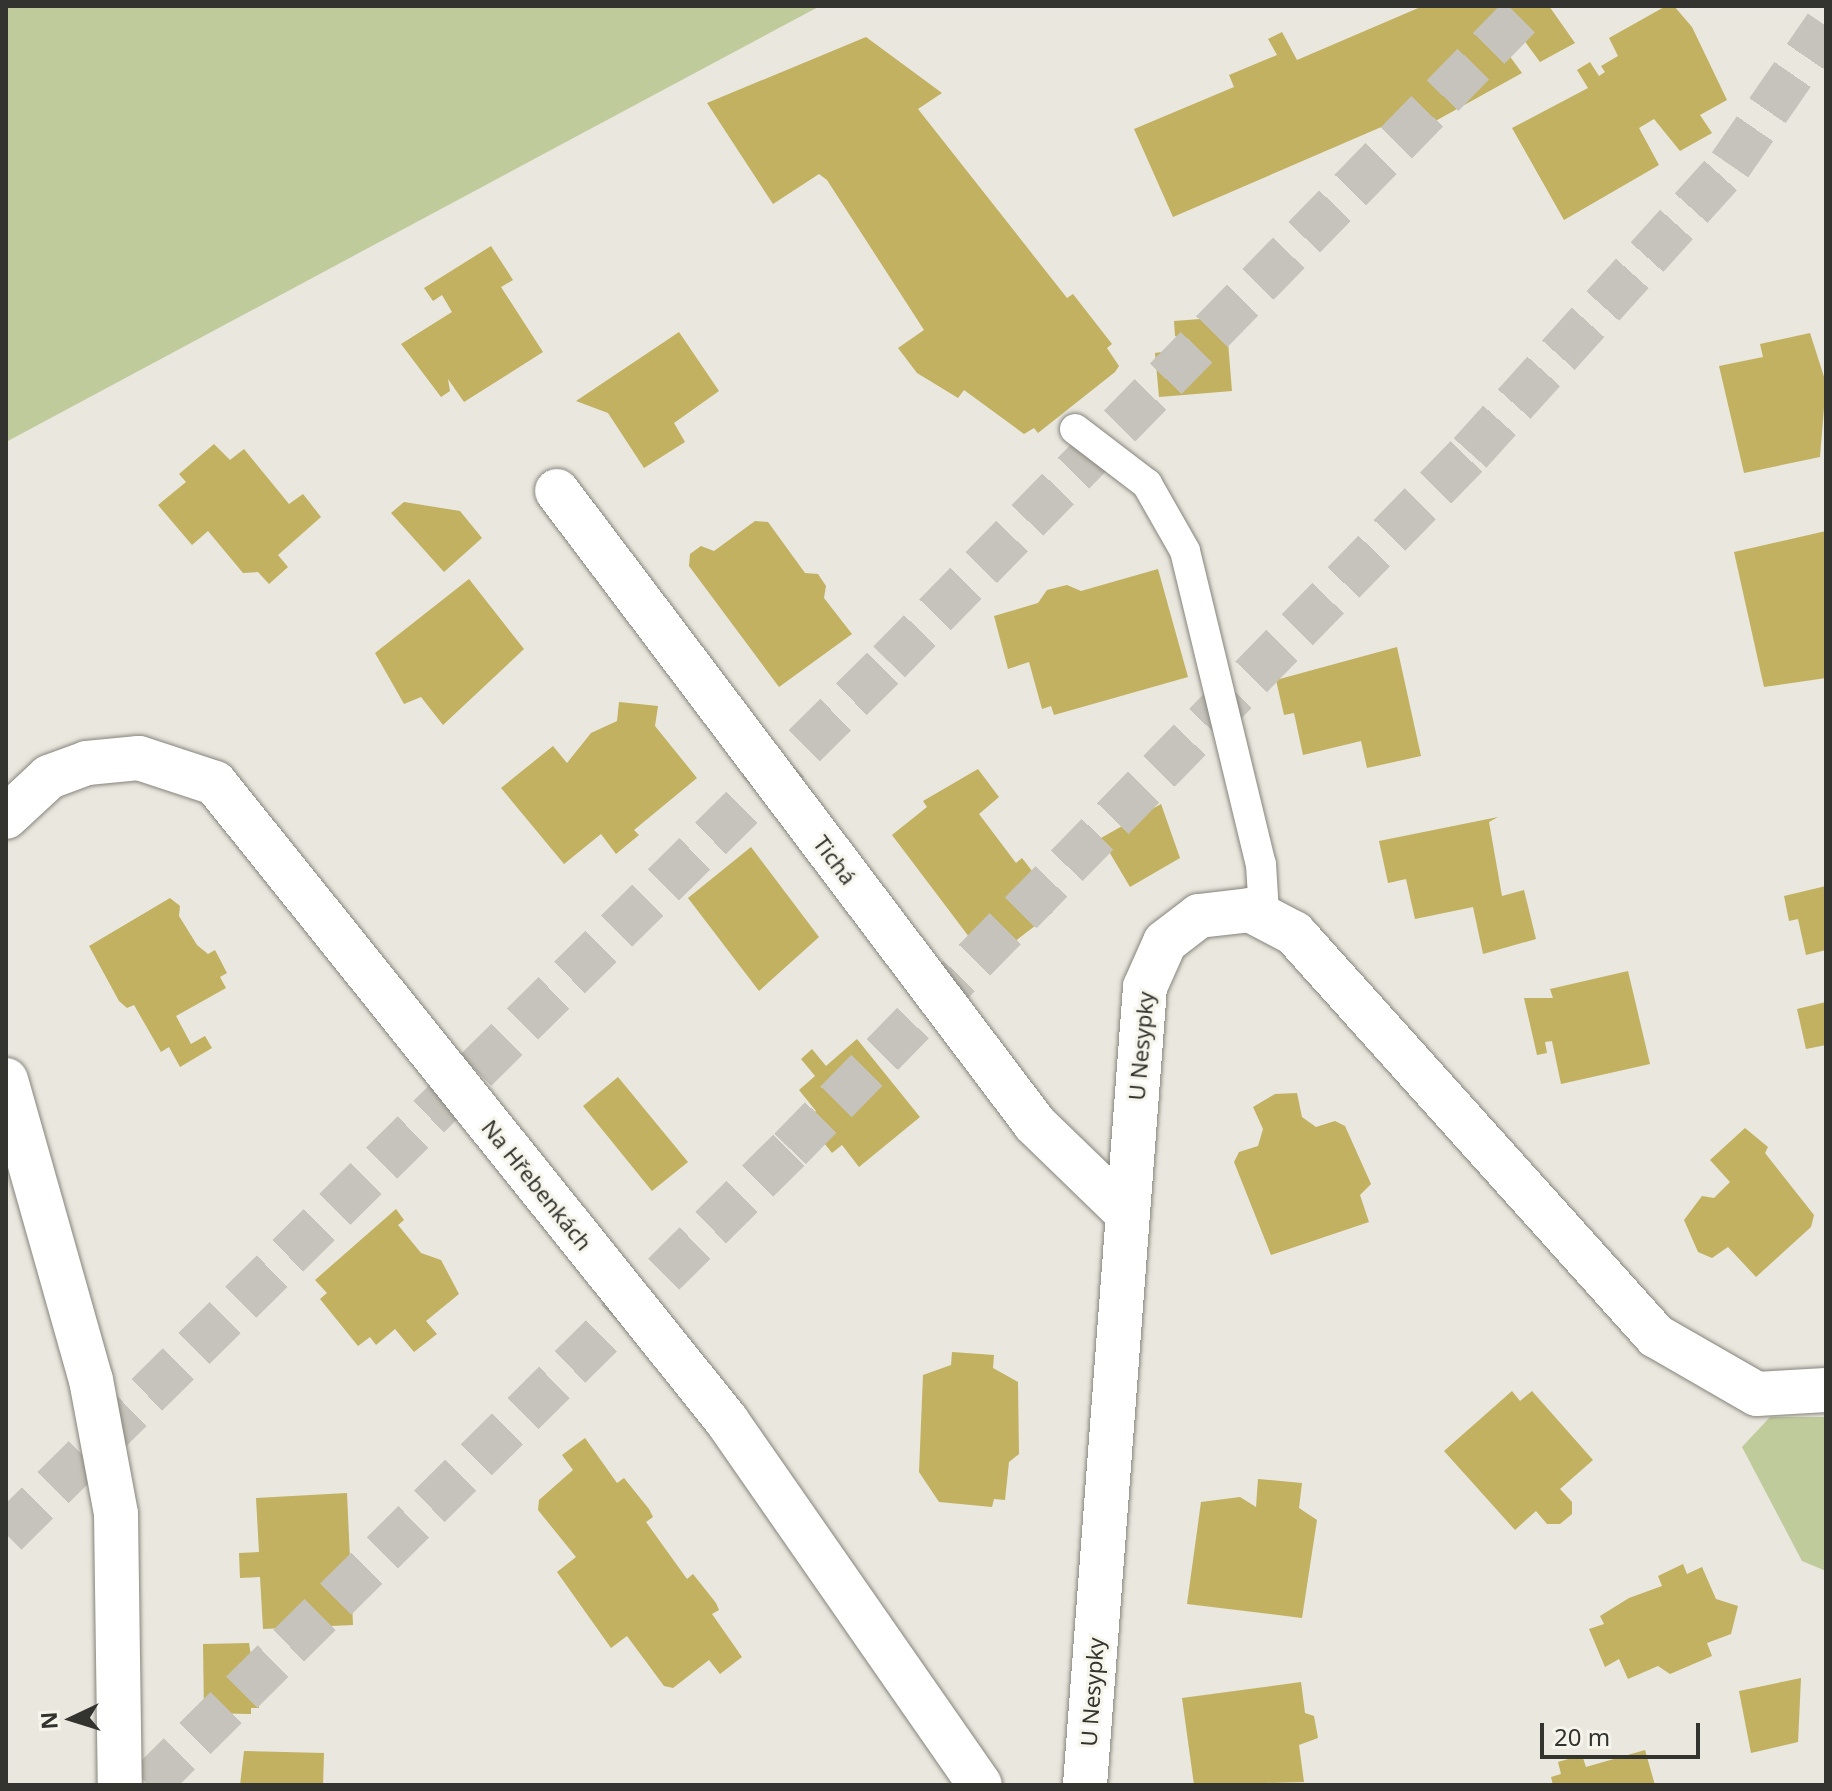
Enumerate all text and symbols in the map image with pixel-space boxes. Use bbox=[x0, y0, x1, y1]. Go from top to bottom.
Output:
street label: Tichá bbox=[808, 830, 862, 890]
street label: U Nesypky bbox=[1123, 990, 1159, 1102]
street label: Na Hřebenkách bbox=[476, 1115, 598, 1255]
street label: U Nesypky bbox=[1075, 1637, 1109, 1747]
north arrow bbox=[32, 1679, 112, 1759]
scale bar bbox=[1544, 1707, 1704, 1757]
text: N bbox=[32, 1711, 64, 1731]
text: 20 m bbox=[1554, 1720, 1610, 1753]

